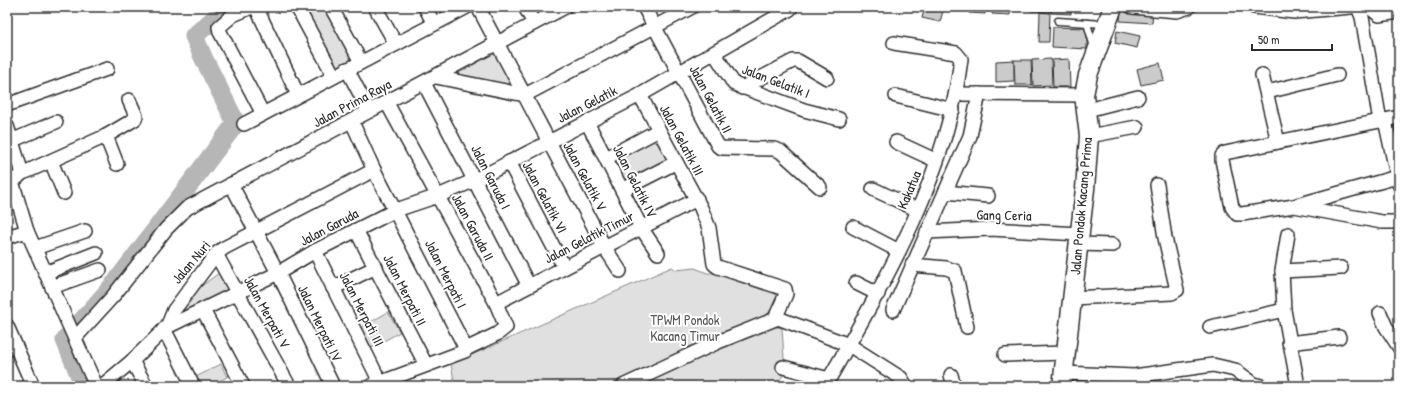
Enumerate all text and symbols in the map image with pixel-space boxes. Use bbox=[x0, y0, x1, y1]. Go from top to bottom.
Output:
scale bar bbox=[1252, 26, 1332, 52]
text: 50 m bbox=[1258, 31, 1279, 48]
street label: Jalan Gelatik I bbox=[740, 59, 813, 102]
street label: Jalan Gelatik II bbox=[686, 61, 737, 136]
street label: Jalan Prima Raya bbox=[309, 74, 395, 132]
street label: Jalan Gelatik bbox=[554, 80, 620, 127]
street label: Jalan Gelatik III bbox=[656, 101, 709, 179]
street label: Jalan Pondok Kacang Prima bbox=[1065, 136, 1097, 276]
street label: Jalan Gelatik V bbox=[559, 138, 612, 214]
street label: Jalan Garuda I bbox=[467, 141, 516, 212]
street label: Jalan Gelatik IV bbox=[609, 141, 662, 220]
street label: Jalan Gelatik VI bbox=[518, 157, 572, 236]
street label: Kakatua bbox=[892, 167, 925, 212]
street label: Jalan Garuda II bbox=[448, 190, 499, 264]
street label: Jalan Garuda bbox=[296, 203, 362, 250]
street label: Gang Ceria bbox=[976, 205, 1032, 225]
street label: Jalan Gelatik Timur bbox=[541, 206, 637, 267]
street label: Jalan Nuri bbox=[167, 236, 214, 287]
street label: Jalan Merpati I bbox=[420, 236, 472, 312]
street label: Jalan Merpati II bbox=[378, 251, 432, 329]
street label: Jalan Merpati III bbox=[335, 268, 389, 350]
street label: Jalan Merpati V bbox=[239, 272, 295, 352]
street label: Jalan Merpati IV bbox=[293, 282, 347, 365]
park label: TPWM Pondok Kacang Timur bbox=[650, 310, 720, 346]

